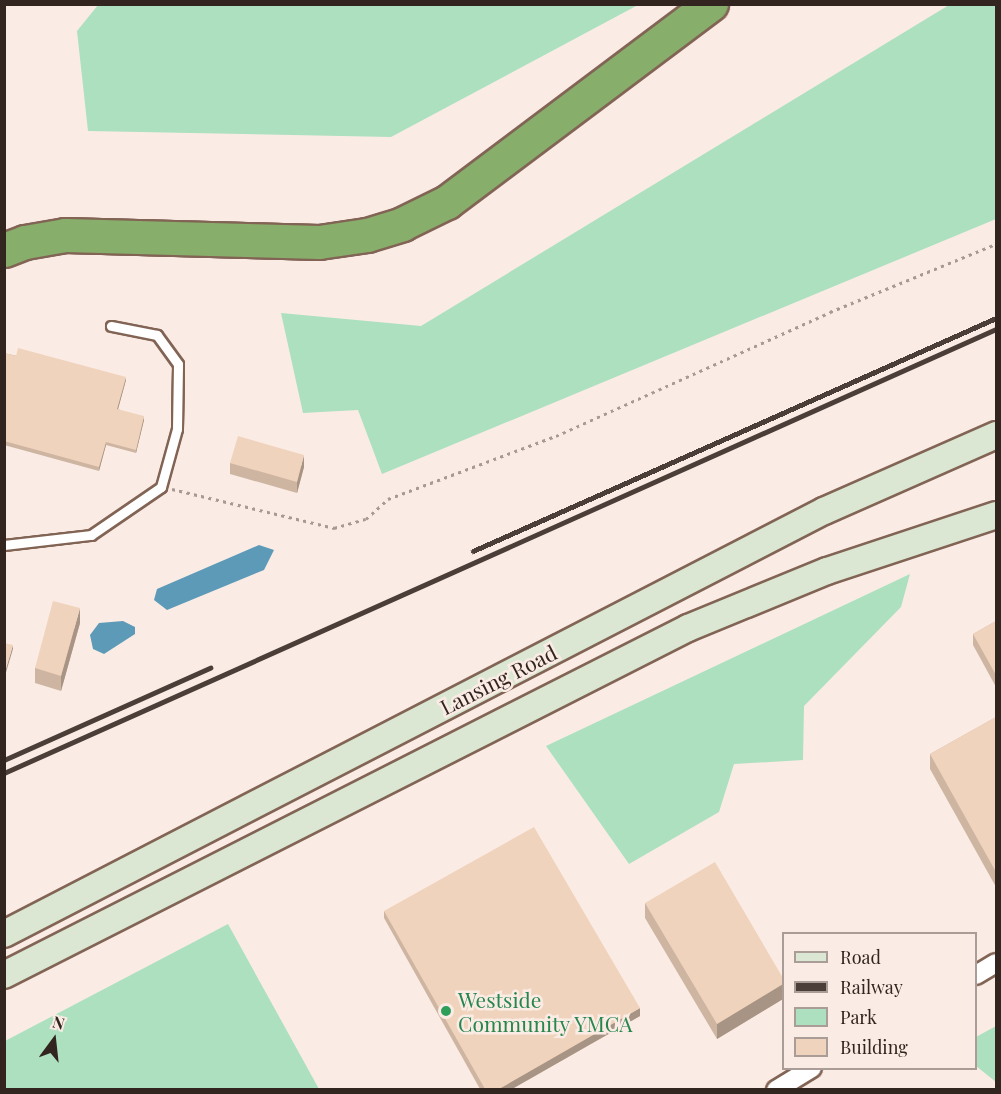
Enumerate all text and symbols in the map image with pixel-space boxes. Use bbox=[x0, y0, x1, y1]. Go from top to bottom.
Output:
street label: Lansing Road bbox=[436, 639, 560, 719]
legend bbox=[782, 932, 977, 1070]
text: Road bbox=[840, 945, 881, 969]
text: Railway bbox=[840, 975, 903, 999]
place label: Westside Community YMCA bbox=[458, 986, 634, 1036]
marker: Westside Community YMCA bbox=[439, 1004, 453, 1018]
text: Park bbox=[840, 1005, 877, 1029]
north arrow bbox=[24, 1010, 84, 1070]
text: N bbox=[50, 1010, 67, 1034]
text: Building bbox=[840, 1035, 908, 1059]

